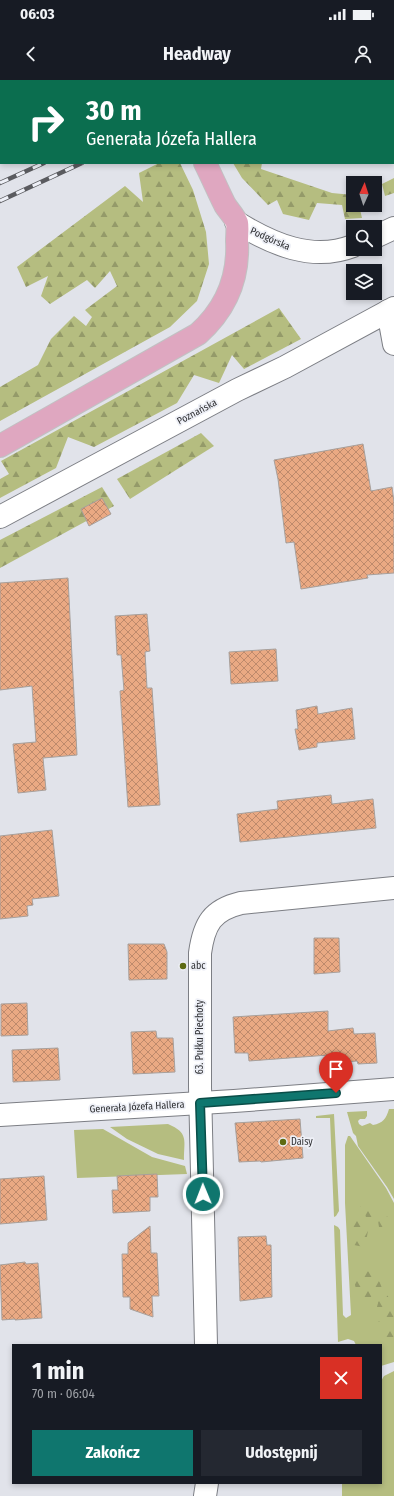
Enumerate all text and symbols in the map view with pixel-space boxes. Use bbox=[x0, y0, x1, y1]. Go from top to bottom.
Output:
text: 06:03 bbox=[20, 5, 55, 23]
icon: back bbox=[20, 43, 42, 65]
text: Headway bbox=[163, 43, 231, 65]
icon: person bbox=[352, 43, 374, 65]
text: 30 m bbox=[86, 94, 142, 127]
icon: right bbox=[20, 96, 72, 148]
text: Generała Józefa Hallera bbox=[86, 128, 257, 150]
north arrow bbox=[346, 176, 382, 212]
map controls bbox=[346, 176, 382, 300]
button: search bbox=[346, 220, 382, 256]
street label: Podgórska bbox=[248, 225, 292, 253]
button: layers bbox=[346, 264, 382, 300]
street label: Poznańska bbox=[175, 397, 219, 427]
place label: abc bbox=[191, 960, 206, 972]
marker: abc bbox=[178, 961, 188, 971]
street label: 63. Pułku Piechoty bbox=[194, 999, 206, 1074]
pin bbox=[319, 1052, 353, 1093]
icon: arrive bbox=[325, 1058, 347, 1080]
street label: Generała Józefa Hallera bbox=[89, 1099, 185, 1115]
place label: Daisy bbox=[291, 1136, 313, 1148]
marker: Daisy bbox=[278, 1137, 288, 1147]
position arrow bbox=[182, 1173, 224, 1215]
text: 1 min bbox=[32, 1357, 84, 1385]
button: close bbox=[320, 1357, 362, 1399]
text: 70 m · 06:04 bbox=[32, 1386, 95, 1401]
button: Zakończ bbox=[32, 1430, 193, 1476]
button: Udostępnij bbox=[201, 1430, 362, 1476]

